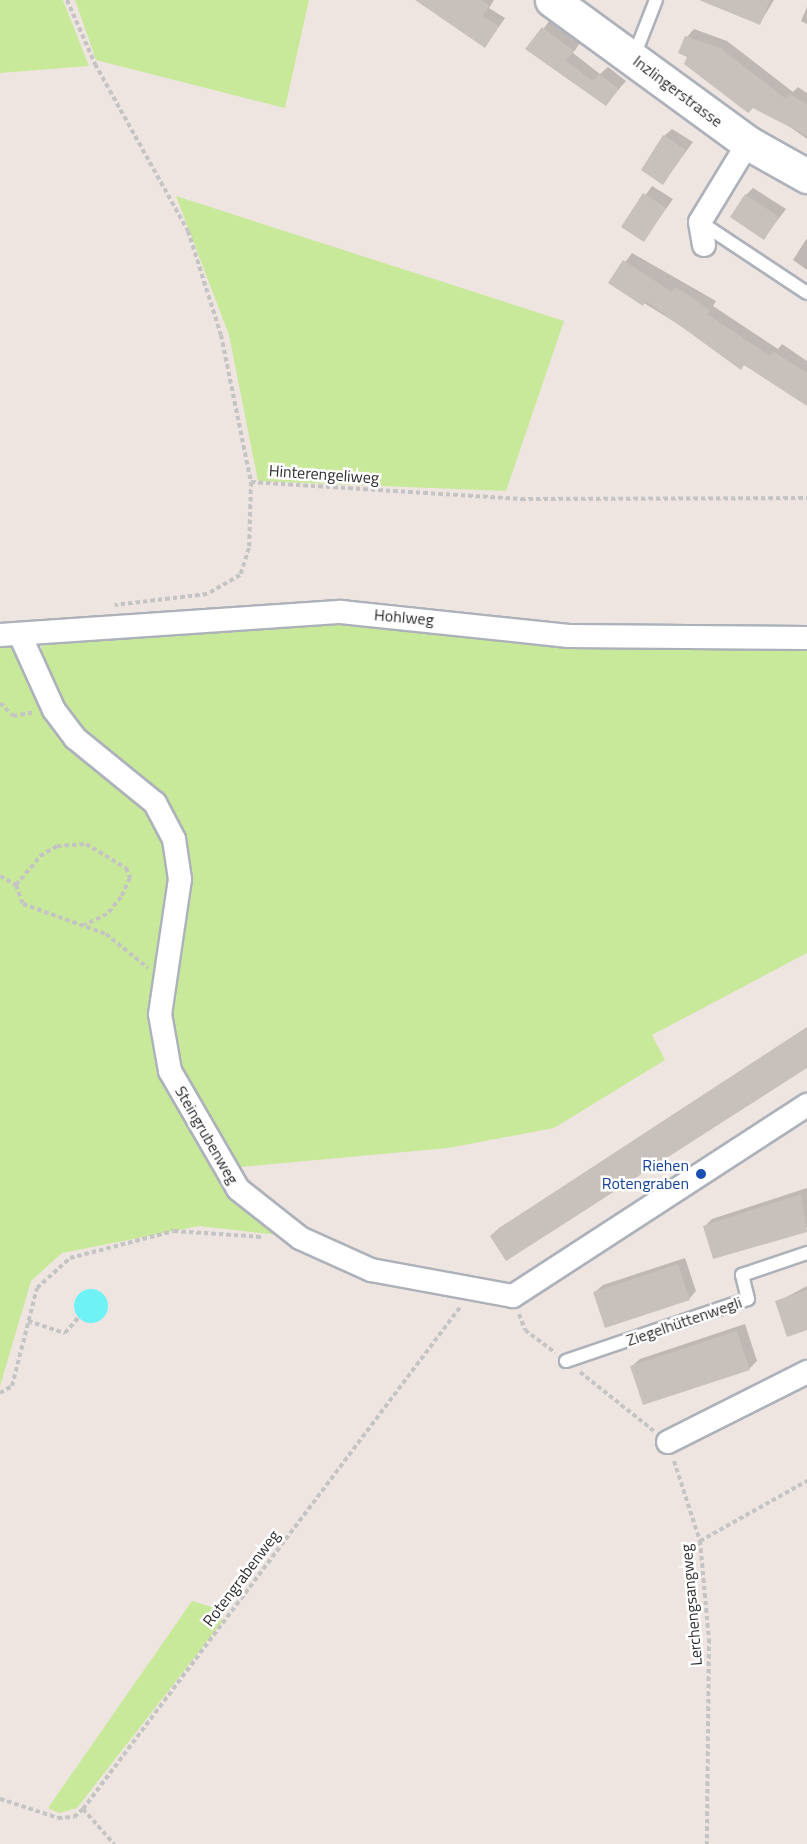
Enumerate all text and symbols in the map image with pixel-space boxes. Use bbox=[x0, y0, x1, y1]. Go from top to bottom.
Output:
street label: Inzlingerstrasse bbox=[629, 51, 727, 131]
street label: Hinterengeliweg bbox=[268, 461, 380, 487]
street label: Hohlweg bbox=[373, 605, 435, 629]
street label: Steingrubenweg bbox=[171, 1083, 243, 1187]
place label: Riehen Rotengraben bbox=[602, 1155, 689, 1193]
marker: Riehen Rotengraben bbox=[694, 1167, 708, 1181]
street label: Ziegelhüttenwegli bbox=[624, 1292, 744, 1350]
street label: Rotengrabenweg bbox=[199, 1526, 283, 1630]
street label: Lerchengsangweg bbox=[676, 1543, 706, 1667]

